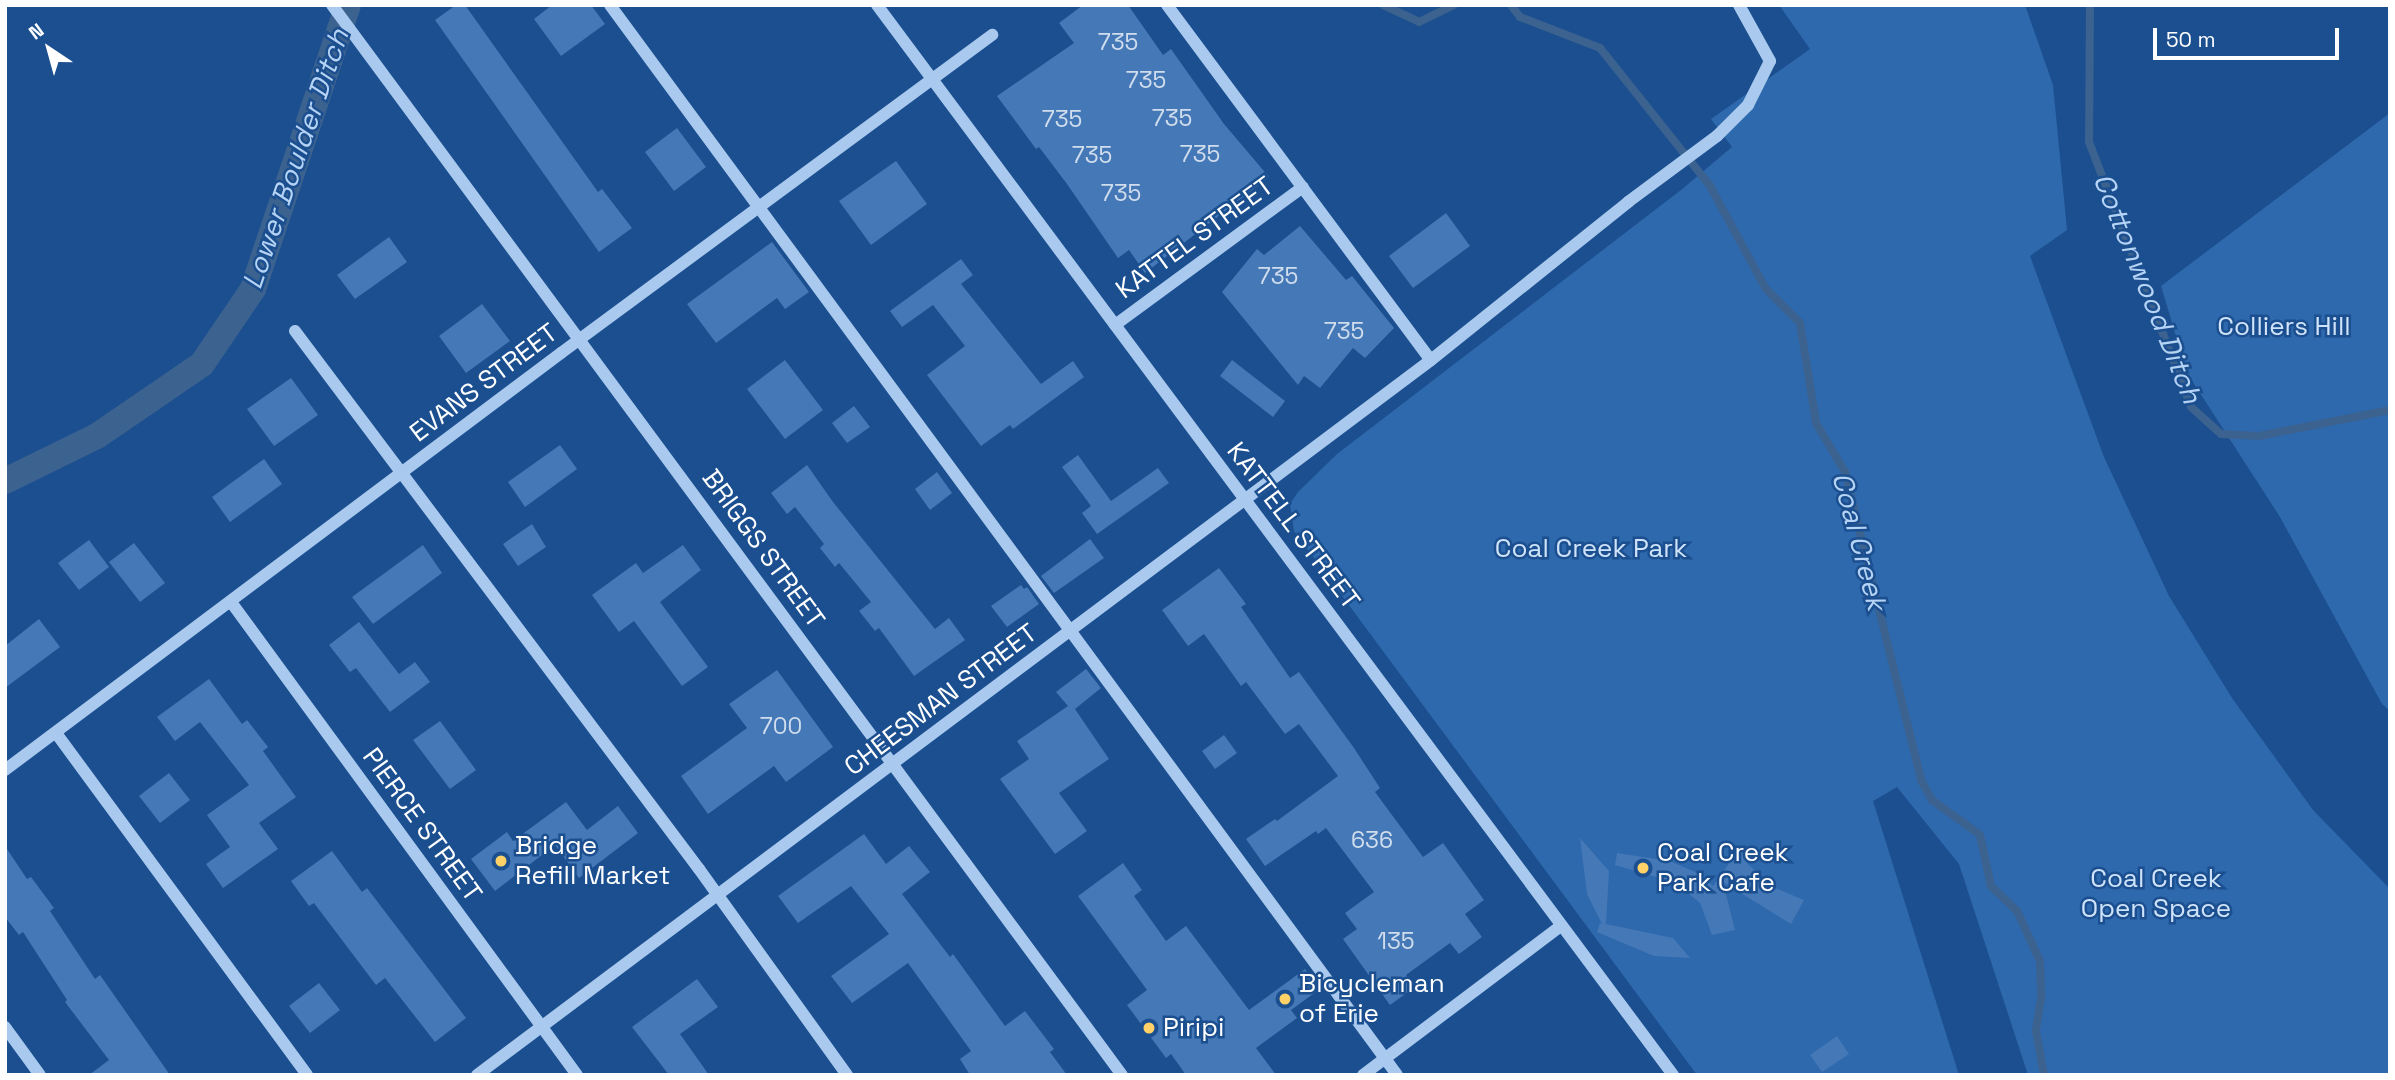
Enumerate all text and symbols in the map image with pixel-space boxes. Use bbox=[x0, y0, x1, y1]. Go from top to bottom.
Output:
north arrow bbox=[14, 14, 84, 84]
scale bar bbox=[2157, 14, 2342, 58]
text: N bbox=[24, 18, 49, 45]
water label: Lower Boulder Ditch bbox=[235, 25, 355, 293]
text: 50 m bbox=[2166, 26, 2216, 53]
house number: 735 bbox=[1098, 28, 1138, 56]
house number: 735 bbox=[1126, 66, 1166, 94]
house number: 735 bbox=[1152, 104, 1192, 132]
house number: 735 bbox=[1042, 105, 1082, 133]
house number: 735 bbox=[1180, 140, 1220, 168]
house number: 735 bbox=[1072, 141, 1112, 169]
water label: Cottonwood Ditch bbox=[2086, 168, 2210, 408]
street label: KATTEL STREET bbox=[1110, 170, 1280, 306]
house number: 735 bbox=[1101, 179, 1141, 207]
house number: 735 bbox=[1258, 262, 1298, 290]
park label: Colliers Hill bbox=[2217, 311, 2351, 343]
street label: EVANS STREET bbox=[404, 317, 564, 449]
house number: 735 bbox=[1324, 317, 1364, 345]
street label: KATTELL STREET bbox=[1220, 436, 1366, 616]
street label: BRIGGS STREET bbox=[695, 464, 831, 634]
water label: Coal Creek bbox=[1825, 468, 1895, 614]
park label: Coal Creek Park bbox=[1495, 533, 1687, 565]
street label: CHEESMAN STREET bbox=[838, 617, 1044, 783]
house number: 700 bbox=[760, 712, 802, 740]
street label: PIERCE STREET bbox=[356, 742, 488, 908]
house number: 636 bbox=[1351, 826, 1393, 854]
place label: Bridge Refill Market bbox=[515, 830, 670, 892]
place label: Coal Creek Park Cafe bbox=[1657, 837, 1789, 898]
marker: Bridge Refill Market bbox=[493, 853, 509, 869]
marker: Coal Creek Park Cafe bbox=[1635, 860, 1651, 876]
park label: Coal Creek Open Space bbox=[2081, 863, 2231, 924]
house number: 135 bbox=[1377, 927, 1415, 955]
place label: Bicycleman of Erie bbox=[1299, 968, 1445, 1030]
marker: Bicycleman of Erie bbox=[1277, 991, 1293, 1007]
place label: Piripi bbox=[1163, 1012, 1224, 1044]
marker: Piripi bbox=[1141, 1020, 1157, 1036]

